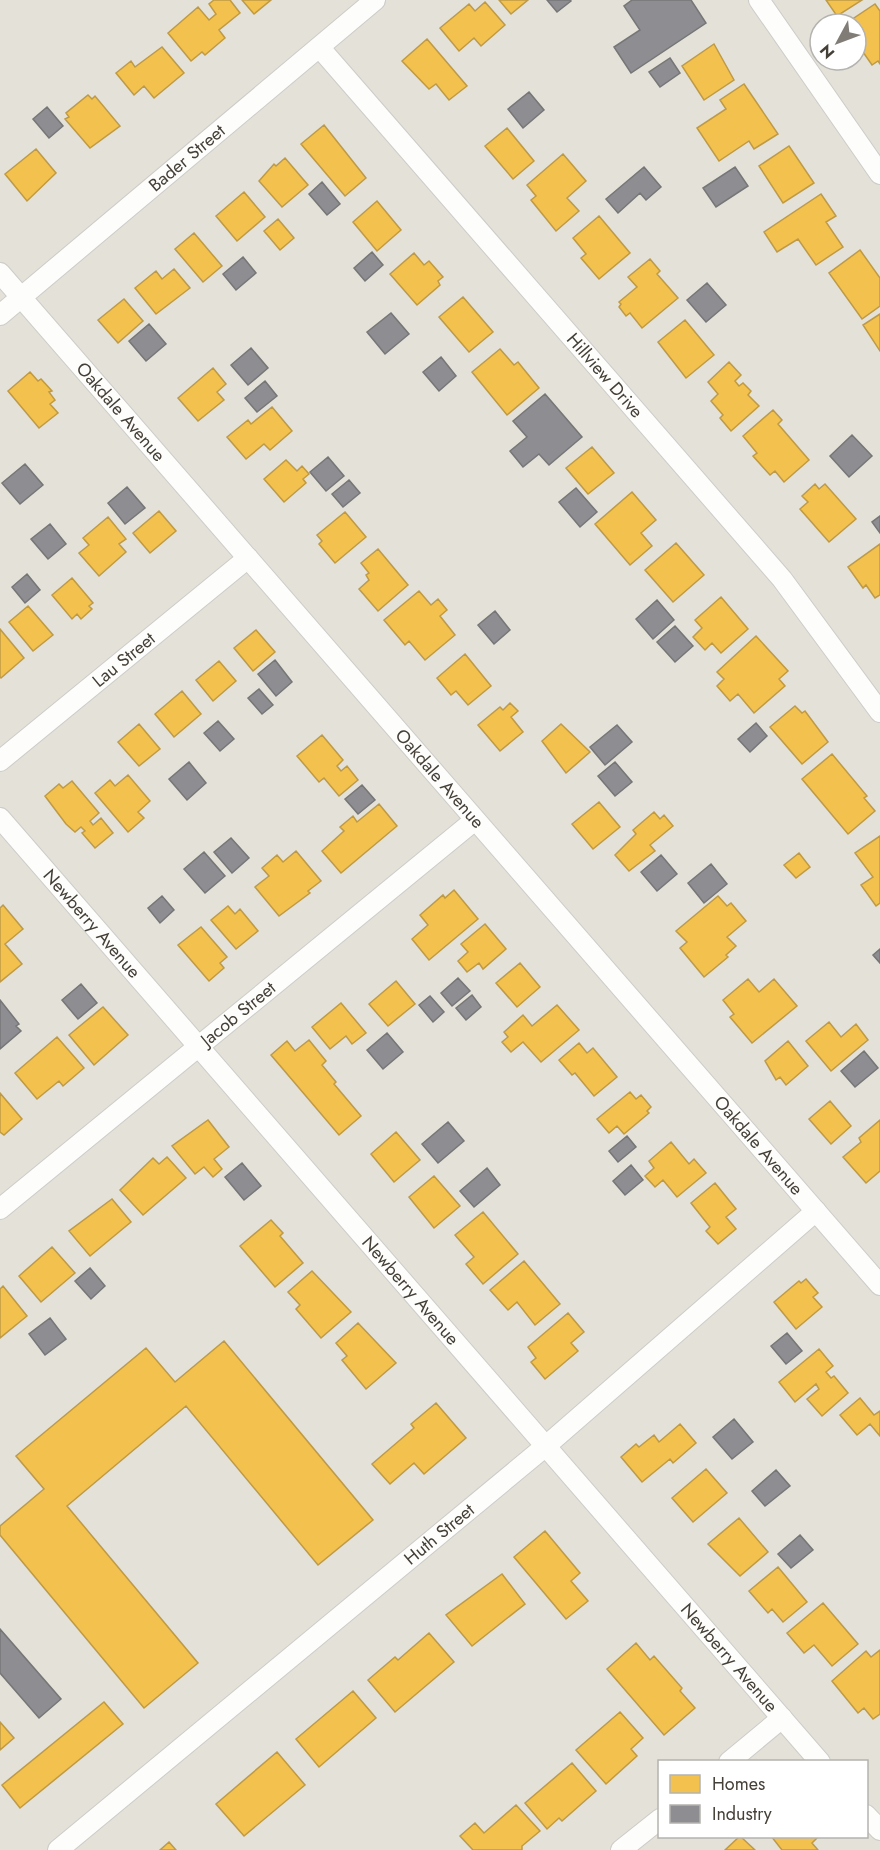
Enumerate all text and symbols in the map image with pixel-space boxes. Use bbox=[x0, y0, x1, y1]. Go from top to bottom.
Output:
north arrow bbox=[808, 12, 868, 72]
text: N bbox=[814, 39, 840, 64]
street label: Bader Street bbox=[143, 118, 231, 198]
street label: Hillview Drive bbox=[561, 327, 649, 424]
street label: Oakdale Avenue bbox=[70, 356, 171, 467]
street label: Lau Street bbox=[87, 626, 161, 693]
street label: Oakdale Avenue bbox=[389, 723, 490, 834]
street label: Newberry Avenue bbox=[37, 863, 147, 984]
street label: Jacob Street bbox=[194, 975, 282, 1054]
street label: Oakdale Avenue bbox=[708, 1090, 809, 1201]
street label: Newberry Avenue bbox=[356, 1230, 465, 1351]
street label: Huth Street bbox=[398, 1497, 481, 1571]
street label: Newberry Avenue bbox=[674, 1597, 784, 1718]
legend bbox=[658, 1760, 868, 1838]
text: Homes bbox=[712, 1771, 765, 1797]
text: Industry bbox=[712, 1801, 772, 1827]

